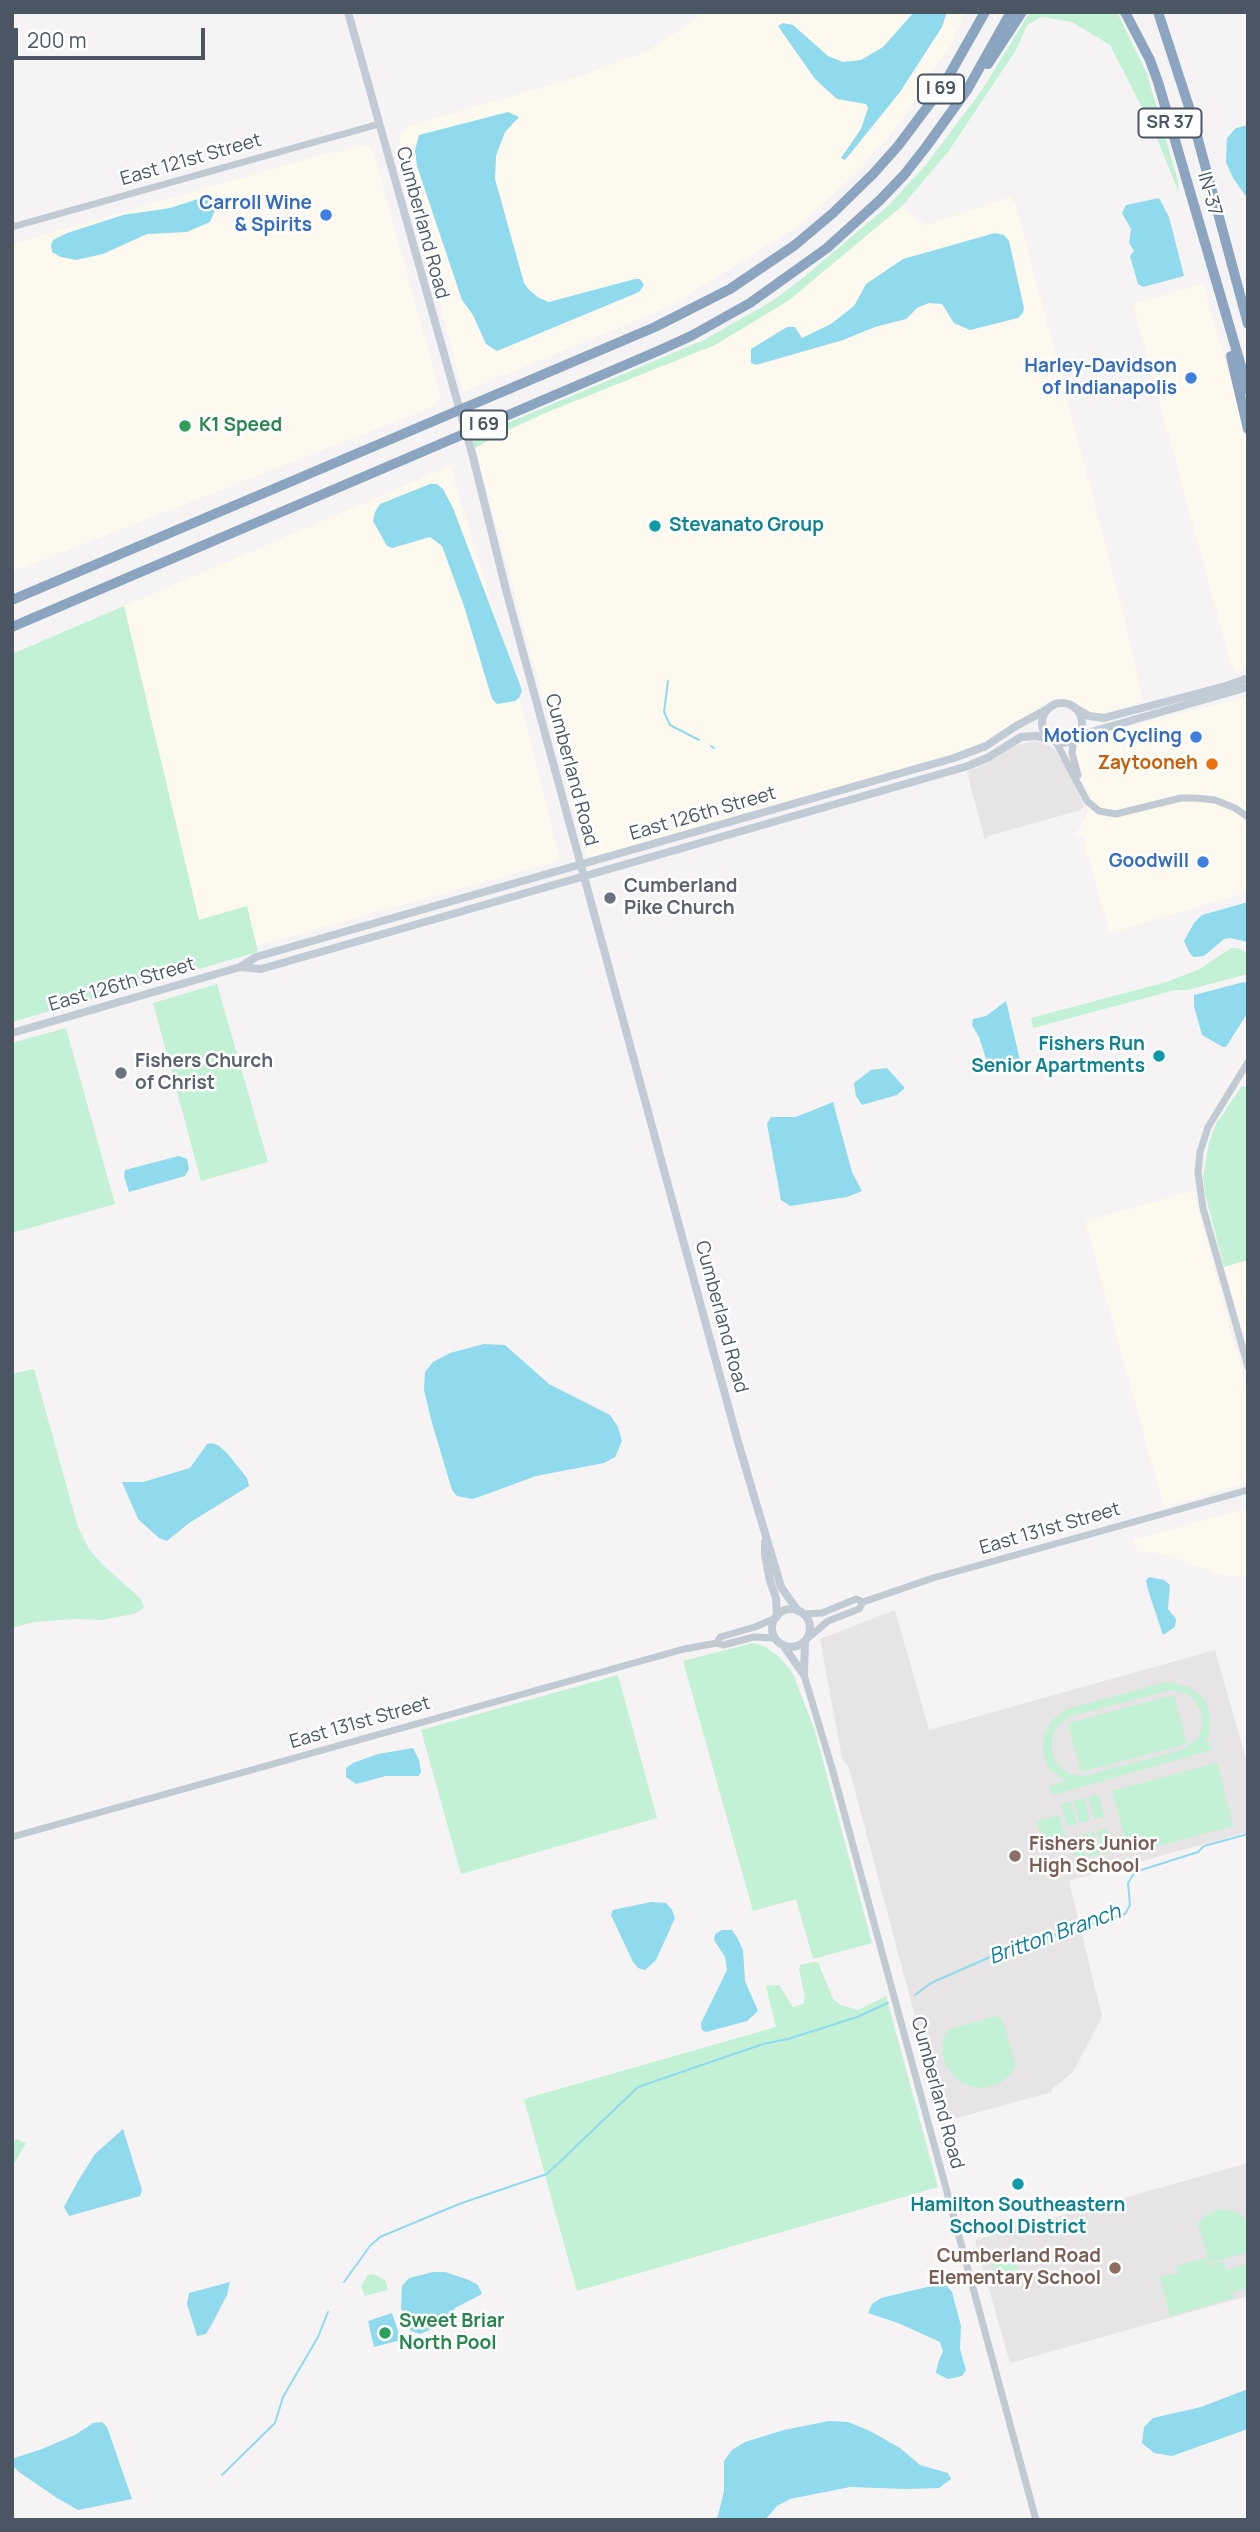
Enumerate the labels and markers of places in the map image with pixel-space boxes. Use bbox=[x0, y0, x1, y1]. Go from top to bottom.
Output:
place label: Carroll Wine & Spirits bbox=[199, 193, 312, 237]
marker: Carroll Wine & Spirits bbox=[318, 207, 334, 223]
place label: Harley-Davidson of Indianapolis bbox=[1024, 356, 1177, 400]
marker: Harley-Davidson of Indianapolis bbox=[1183, 370, 1199, 386]
place label: K1 Speed bbox=[199, 415, 282, 437]
marker: K1 Speed bbox=[177, 418, 193, 434]
place label: Stevanato Group bbox=[669, 515, 824, 537]
marker: Stevanato Group bbox=[647, 518, 663, 534]
place label: Motion Cycling bbox=[1044, 726, 1182, 748]
marker: Motion Cycling bbox=[1188, 729, 1204, 745]
place label: Zaytooneh bbox=[1097, 753, 1198, 775]
marker: Zaytooneh bbox=[1204, 756, 1220, 772]
place label: Goodwill bbox=[1109, 851, 1189, 873]
marker: Goodwill bbox=[1195, 854, 1211, 870]
place label: Cumberland Pike Church bbox=[624, 876, 737, 920]
marker: Cumberland Pike Church bbox=[602, 890, 618, 906]
place label: Fishers Run Senior Apartments bbox=[971, 1034, 1145, 1078]
marker: Fishers Run Senior Apartments bbox=[1151, 1048, 1167, 1064]
place label: Fishers Church of Christ bbox=[135, 1051, 273, 1095]
marker: Fishers Church of Christ bbox=[113, 1065, 129, 1081]
place label: Fishers Junior High School bbox=[1029, 1834, 1157, 1878]
marker: Fishers Junior High School bbox=[1007, 1848, 1023, 1864]
marker: Hamilton Southeastern School District bbox=[1010, 2176, 1026, 2192]
place label: Hamilton Southeastern School District bbox=[911, 2195, 1125, 2239]
place label: Cumberland Road Elementary School bbox=[928, 2246, 1101, 2290]
marker: Cumberland Road Elementary School bbox=[1107, 2260, 1123, 2276]
place label: Sweet Briar North Pool bbox=[399, 2311, 505, 2355]
marker: Sweet Briar North Pool bbox=[377, 2325, 393, 2341]

